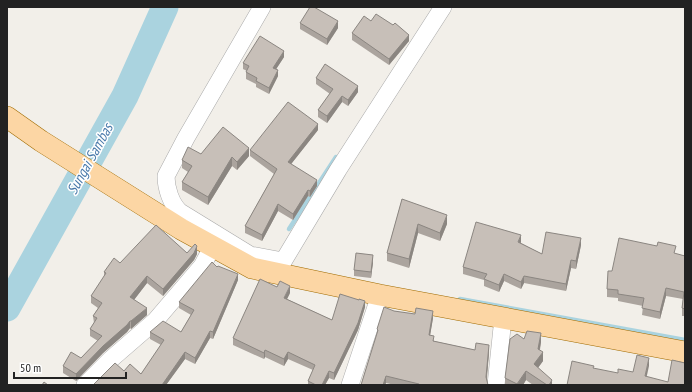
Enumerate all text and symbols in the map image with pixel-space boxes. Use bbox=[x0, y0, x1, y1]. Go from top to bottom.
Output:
water label: Sungai Sambas bbox=[62, 118, 118, 198]
scale bar bbox=[14, 354, 126, 380]
text: 50 m bbox=[20, 360, 41, 375]

